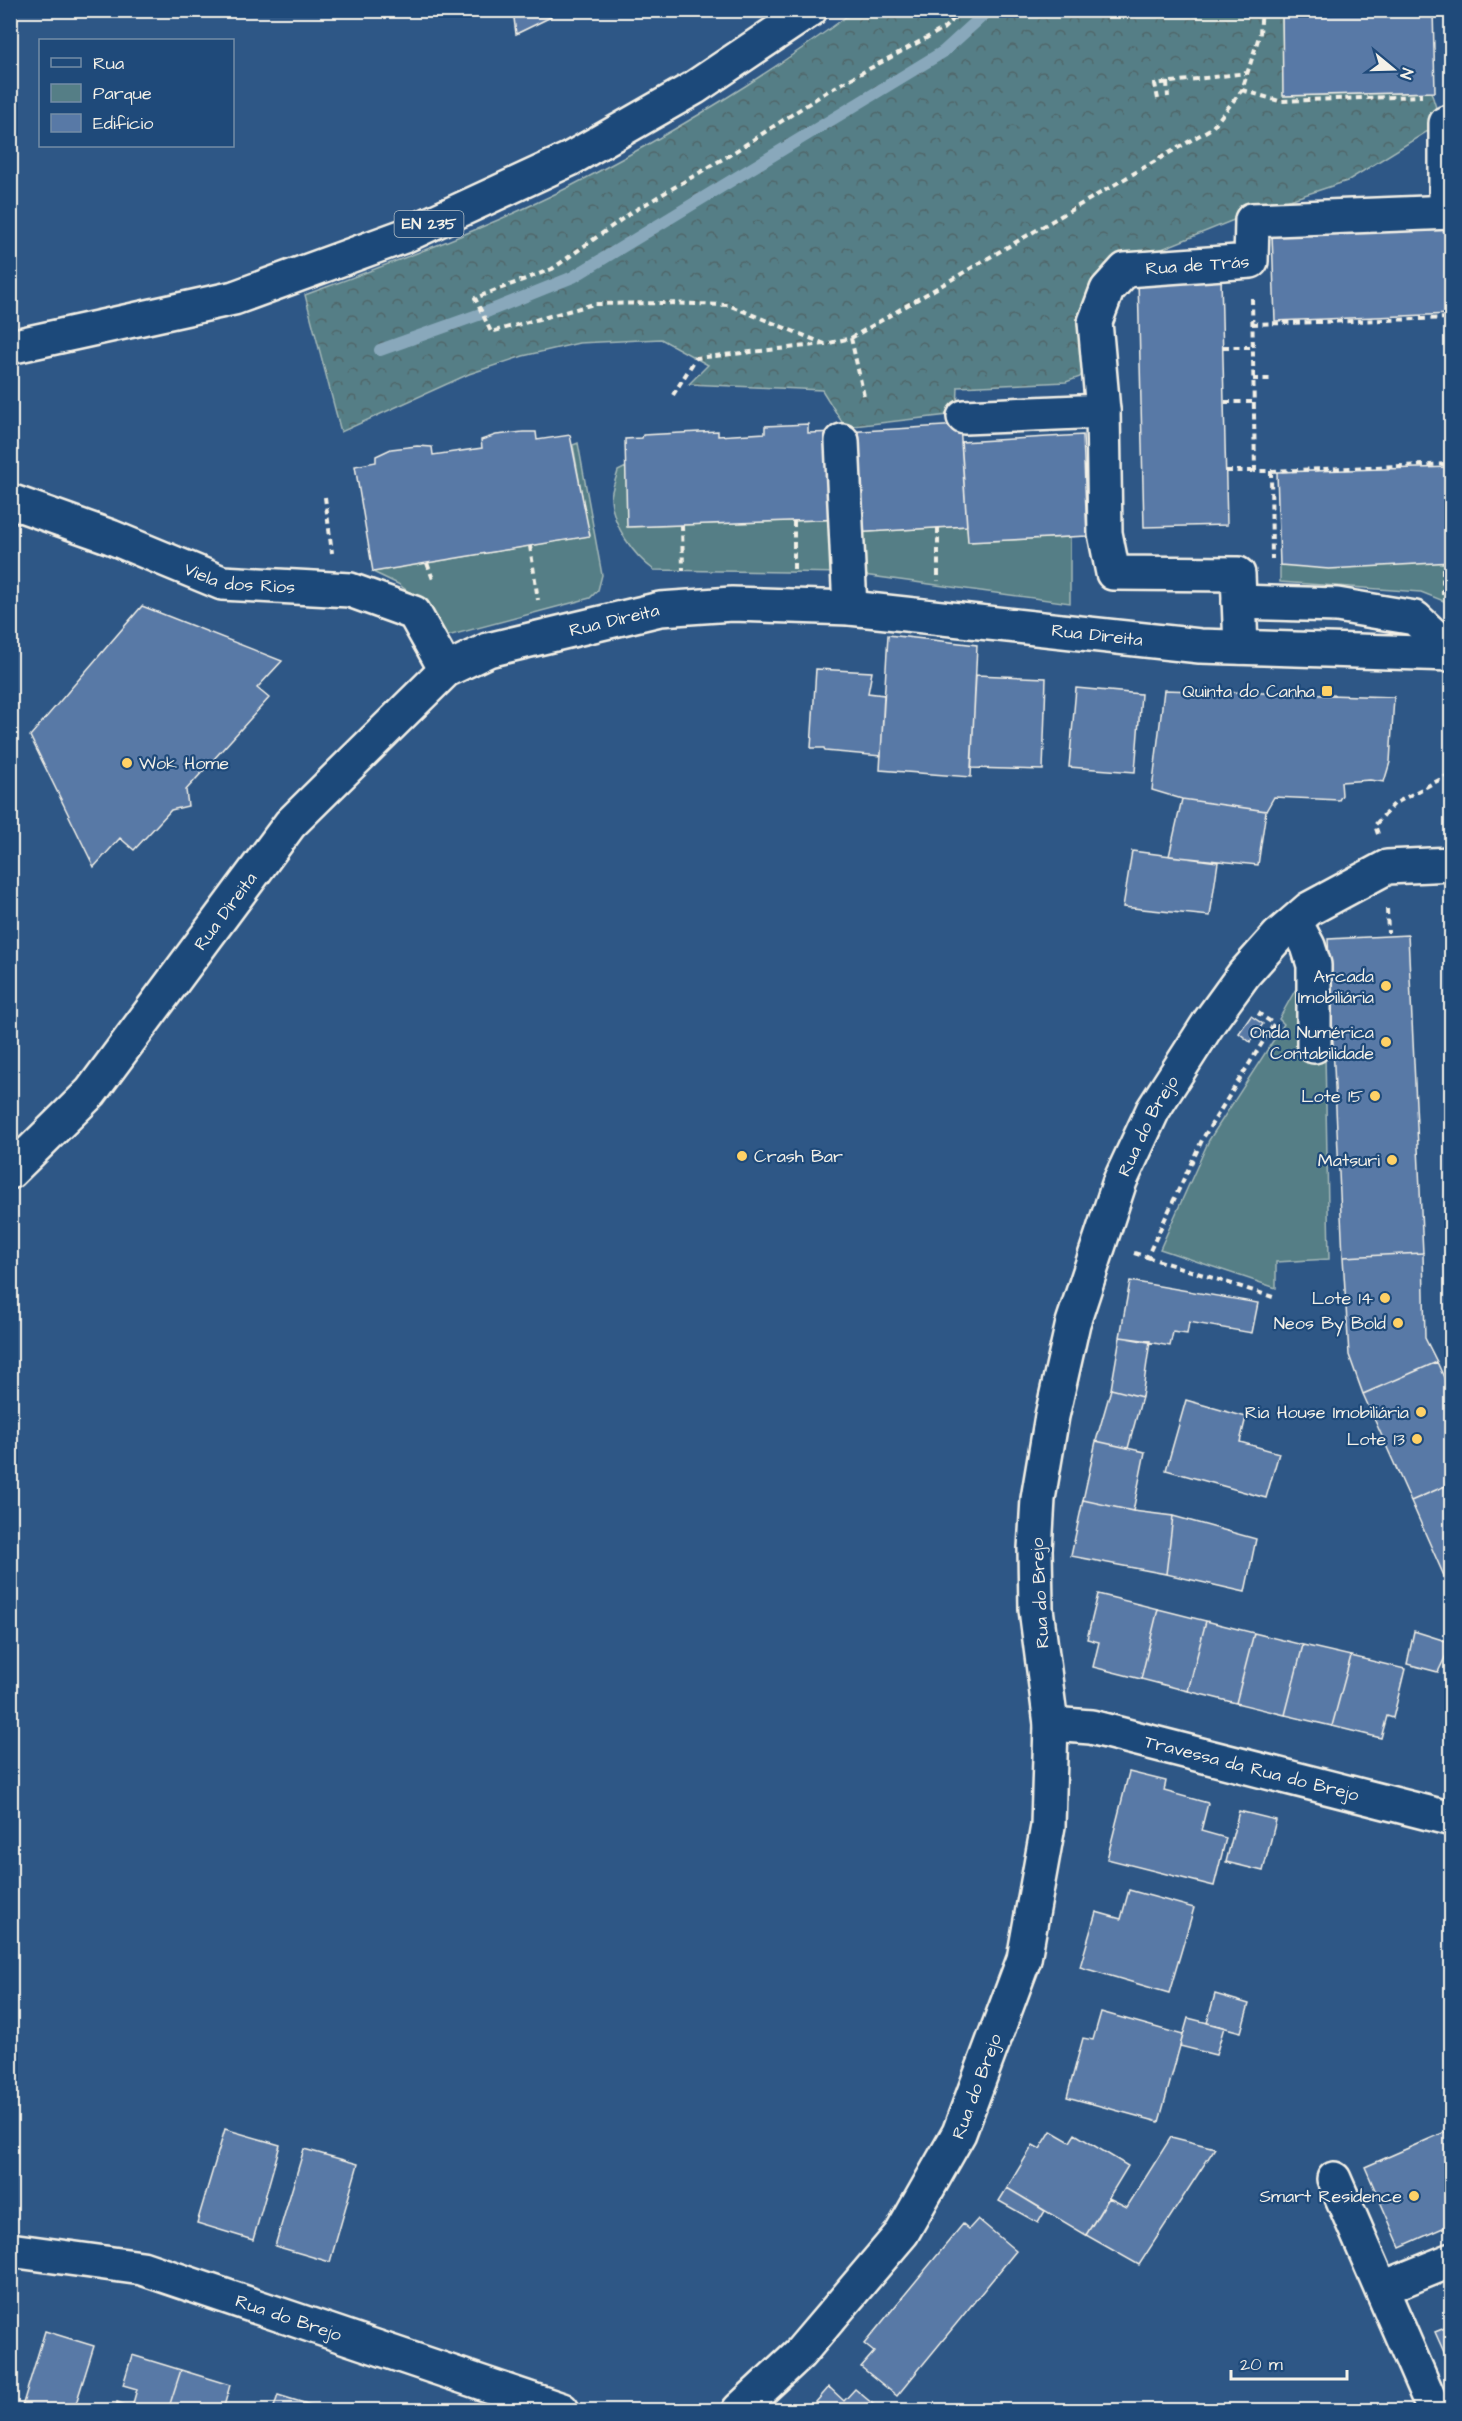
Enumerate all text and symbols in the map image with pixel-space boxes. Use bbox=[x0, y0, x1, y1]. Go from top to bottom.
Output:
legend bbox=[39, 39, 234, 147]
north arrow bbox=[1363, 39, 1423, 99]
text: Rua bbox=[93, 51, 124, 76]
text: N bbox=[1394, 65, 1418, 82]
text: Parque bbox=[93, 81, 152, 106]
text: Edifício bbox=[93, 111, 153, 136]
road number: EN 235 bbox=[394, 211, 464, 237]
street label: Rua de Trás bbox=[1145, 249, 1250, 281]
street label: Viela dos Rios bbox=[180, 556, 296, 599]
street label: Rua Direita bbox=[567, 597, 662, 643]
street label: Rua Direita bbox=[1050, 617, 1144, 652]
place label: Quinta do Canha bbox=[1182, 679, 1315, 704]
marker: Quinta do Canha bbox=[1320, 684, 1334, 698]
place label: Wok Home bbox=[139, 751, 229, 776]
marker: Wok Home bbox=[120, 756, 134, 770]
street label: Rua Direita bbox=[188, 867, 263, 955]
place label: Arcada Imobiliária bbox=[1298, 964, 1374, 1010]
marker: Arcada Imobiliária bbox=[1379, 979, 1393, 993]
place label: Onda Numérica Contabilidade bbox=[1250, 1020, 1374, 1066]
marker: Onda Numérica Contabilidade bbox=[1379, 1035, 1393, 1049]
street label: Rua do Brejo bbox=[1111, 1070, 1185, 1180]
place label: Lote 15 bbox=[1301, 1084, 1363, 1109]
marker: Lote 15 bbox=[1368, 1089, 1382, 1103]
place label: Crash Bar bbox=[754, 1144, 843, 1169]
place label: Matsuri bbox=[1318, 1148, 1380, 1173]
marker: Crash Bar bbox=[735, 1149, 749, 1163]
marker: Matsuri bbox=[1385, 1153, 1399, 1167]
place label: Lote 14 bbox=[1312, 1286, 1373, 1311]
marker: Lote 14 bbox=[1378, 1291, 1392, 1305]
place label: Neos By Bold bbox=[1274, 1311, 1386, 1337]
marker: Neos By Bold bbox=[1391, 1316, 1405, 1330]
place label: Ria House Imobiliária bbox=[1245, 1400, 1409, 1425]
marker: Ria House Imobiliária bbox=[1414, 1405, 1428, 1419]
place label: Lote 13 bbox=[1347, 1427, 1405, 1452]
marker: Lote 13 bbox=[1410, 1432, 1424, 1446]
street label: Rua do Brejo bbox=[1025, 1537, 1055, 1649]
street label: Travessa da Rua do Brejo bbox=[1142, 1729, 1362, 1807]
street label: Rua do Brejo bbox=[945, 2030, 1008, 2142]
place label: Smart Residence bbox=[1259, 2184, 1402, 2209]
marker: Smart Residence bbox=[1407, 2189, 1421, 2203]
street label: Rua do Brejo bbox=[232, 2288, 345, 2347]
scale bar bbox=[1231, 2343, 1346, 2381]
text: 20 m bbox=[1240, 2352, 1283, 2377]

